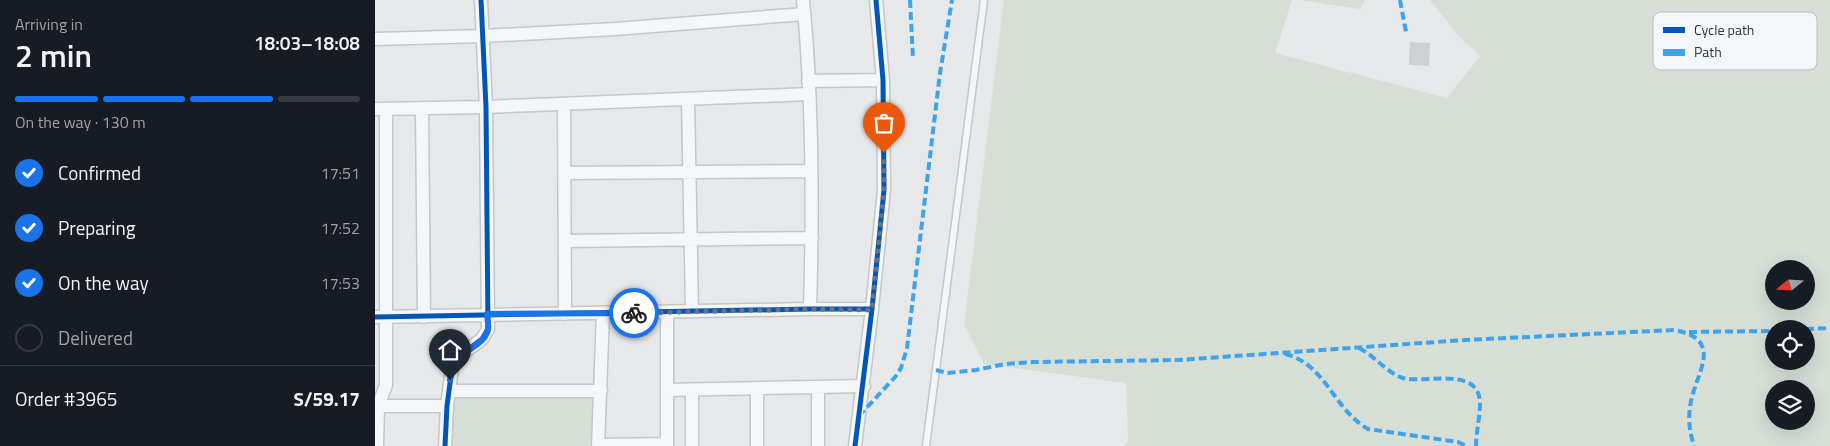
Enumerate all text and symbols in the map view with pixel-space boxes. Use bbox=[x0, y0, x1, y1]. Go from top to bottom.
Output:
text: Arriving in bbox=[15, 12, 83, 36]
legend bbox=[1653, 12, 1817, 70]
text: Cycle path bbox=[1694, 19, 1754, 40]
text: 18:03–18:08 bbox=[254, 28, 360, 57]
text: 2 min bbox=[15, 31, 92, 79]
text: Path bbox=[1694, 41, 1722, 62]
pin bbox=[863, 102, 905, 153]
icon: bag bbox=[870, 109, 898, 137]
text: On the way · 130 m bbox=[15, 110, 146, 134]
text: Confirmed bbox=[58, 158, 141, 187]
icon: check bbox=[15, 159, 43, 187]
text: 17:51 bbox=[321, 161, 360, 185]
text: Preparing bbox=[58, 213, 135, 242]
icon: check bbox=[15, 214, 43, 242]
text: 17:52 bbox=[321, 216, 360, 240]
north arrow bbox=[1765, 260, 1815, 310]
map controls bbox=[1765, 260, 1815, 430]
text: On the way bbox=[58, 268, 149, 297]
icon: check bbox=[15, 269, 43, 297]
text: 17:53 bbox=[321, 271, 360, 295]
courier bbox=[609, 288, 659, 338]
icon: bike bbox=[620, 299, 648, 327]
button: locate bbox=[1765, 320, 1815, 370]
text: Delivered bbox=[58, 323, 133, 352]
pin bbox=[429, 329, 471, 380]
icon: home bbox=[436, 336, 464, 364]
button: layers bbox=[1765, 380, 1815, 430]
text: Order #3965 bbox=[15, 384, 117, 413]
text: S/59.17 bbox=[293, 384, 360, 413]

